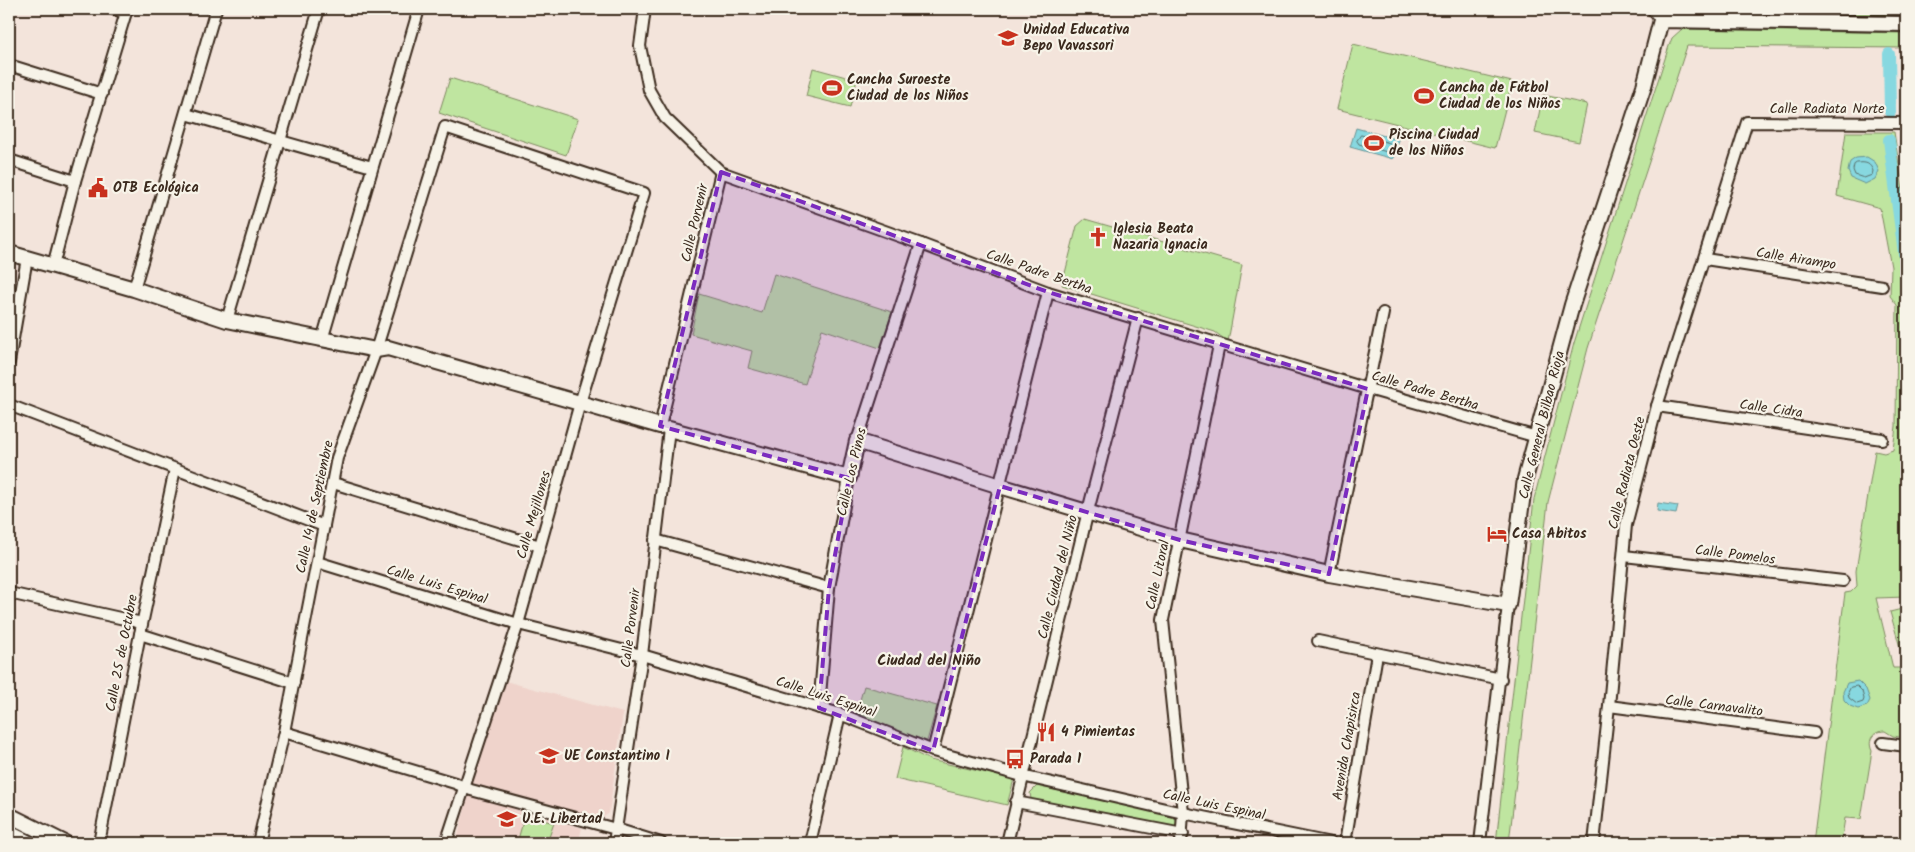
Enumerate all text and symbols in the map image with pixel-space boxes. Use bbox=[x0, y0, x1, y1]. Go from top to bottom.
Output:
place label: Unidad Educativa Bepo Vavassori bbox=[1023, 19, 1129, 57]
school or university icon: Unidad Educativa Bepo Vavassori bbox=[997, 27, 1019, 49]
place label: Cancha Suroeste Ciudad de los Niños bbox=[847, 69, 969, 107]
sports icon: Cancha Suroeste Ciudad de los Niños bbox=[821, 77, 843, 99]
place label: Cancha de Fútbol Ciudad de los Niños bbox=[1439, 77, 1561, 115]
sports icon: Cancha de Fútbol Ciudad de los Niños bbox=[1413, 85, 1435, 107]
street label: Calle Radiata Norte bbox=[1769, 98, 1885, 120]
place label: Piscina Ciudad de los Niños bbox=[1389, 124, 1479, 162]
sports icon: Piscina Ciudad de los Niños bbox=[1363, 132, 1385, 154]
public building icon: OTB Ecológica bbox=[87, 177, 109, 199]
place label: OTB Ecológica bbox=[113, 177, 199, 199]
street label: Calle Porvenir bbox=[675, 180, 715, 264]
place label: Iglesia Beata Nazaria Ignacia bbox=[1113, 218, 1208, 256]
church icon: Iglesia Beata Nazaria Ignacia bbox=[1087, 226, 1109, 248]
street label: Calle Airampo bbox=[1754, 242, 1838, 276]
street label: Calle Padre Bertha bbox=[983, 244, 1095, 300]
street label: Calle General Bilbao Rioja bbox=[1513, 349, 1571, 501]
street label: Calle Padre Bertha bbox=[1369, 365, 1481, 417]
street label: Calle Cidra bbox=[1738, 394, 1804, 424]
street label: Calle Radiata Oeste bbox=[1602, 414, 1652, 532]
street label: Calle Los Pinos bbox=[831, 426, 873, 518]
street label: Calle 14 de Septiembre bbox=[290, 438, 340, 575]
street label: Calle Mejillones bbox=[511, 468, 557, 562]
street label: Calle Ciudad del Niño bbox=[1032, 513, 1084, 641]
hotel icon: Casa Abitos bbox=[1486, 523, 1508, 545]
place label: Casa Abitos bbox=[1512, 523, 1587, 545]
street label: Calle Litoral bbox=[1140, 537, 1176, 612]
street label: Calle Pomelos bbox=[1694, 539, 1776, 571]
street label: Calle Luis Espinal bbox=[384, 559, 491, 611]
street label: Calle Porvenir bbox=[615, 586, 647, 669]
street label: Calle 25 de Octubre bbox=[100, 592, 144, 714]
district label: Ciudad del Niño bbox=[877, 649, 981, 673]
street label: Calle Luis Espinal bbox=[773, 670, 880, 724]
street label: Calle Carnavalito bbox=[1664, 689, 1764, 723]
street label: Avenida Chapisirca bbox=[1327, 690, 1367, 802]
restaurant icon: 4 Pimientas bbox=[1035, 721, 1057, 743]
place label: 4 Pimientas bbox=[1061, 721, 1135, 743]
school or university icon: UE Constantino I bbox=[538, 745, 560, 767]
place label: UE Constantino I bbox=[564, 745, 670, 767]
bus stop icon: Parada 1 bbox=[1004, 748, 1026, 770]
place label: Parada 1 bbox=[1030, 748, 1082, 770]
street label: Calle Luis Espinal bbox=[1161, 783, 1268, 827]
school or university icon: U.E. Libertad bbox=[496, 808, 518, 830]
place label: U.E. Libertad bbox=[522, 808, 603, 830]

